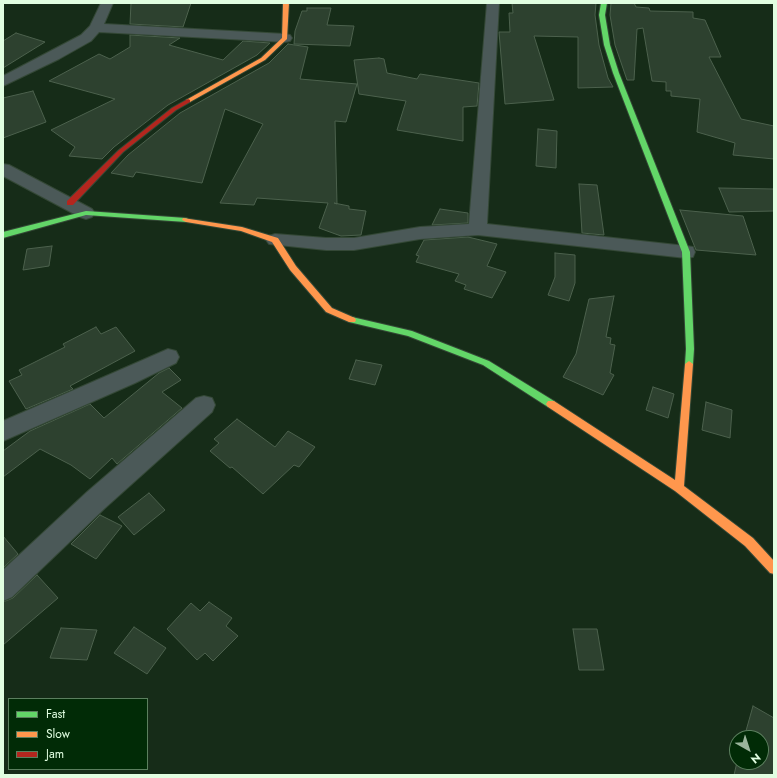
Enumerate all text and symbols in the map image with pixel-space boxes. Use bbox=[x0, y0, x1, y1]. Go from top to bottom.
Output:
legend bbox=[8, 698, 148, 770]
text: Fast bbox=[46, 705, 65, 723]
text: Slow bbox=[46, 725, 70, 743]
north arrow bbox=[729, 730, 769, 770]
text: Jam bbox=[46, 745, 64, 763]
text: N bbox=[748, 750, 764, 768]

